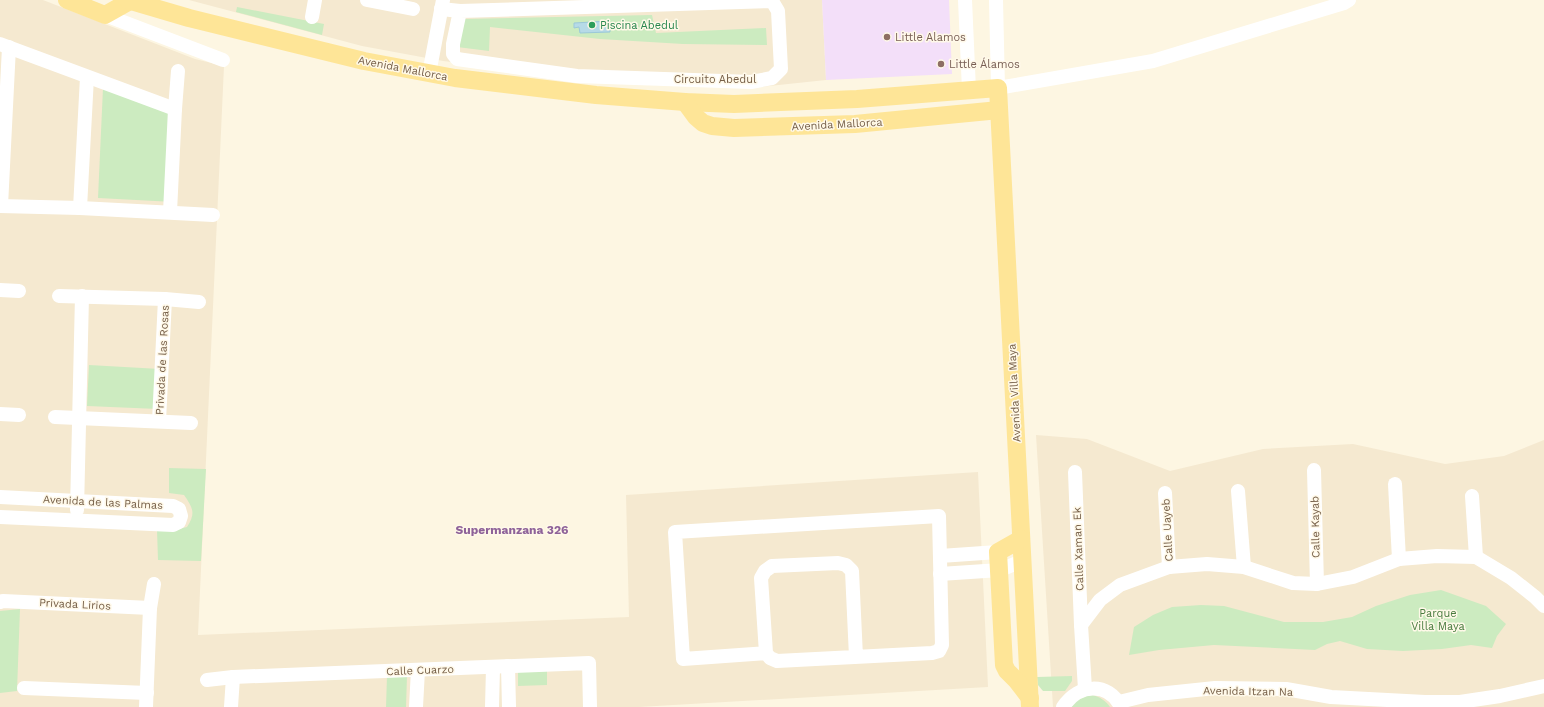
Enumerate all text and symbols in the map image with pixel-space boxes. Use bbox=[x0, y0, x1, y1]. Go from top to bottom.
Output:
place label: Piscina Abedul bbox=[600, 19, 679, 32]
marker: Piscina Abedul bbox=[587, 20, 597, 30]
place label: Little Alamos bbox=[895, 31, 966, 44]
marker: Little Alamos bbox=[882, 32, 892, 42]
street label: Avenida Mallorca bbox=[357, 53, 449, 84]
place label: Little Álamos bbox=[949, 57, 1020, 71]
marker: Little Álamos bbox=[936, 59, 946, 69]
street label: Circuito Abedul bbox=[674, 73, 757, 86]
street label: Avenida Mallorca bbox=[791, 116, 883, 133]
street label: Privada de las Rosas bbox=[153, 304, 172, 415]
street label: Avenida Villa Maya bbox=[1005, 343, 1024, 442]
street label: Avenida de las Palmas bbox=[43, 493, 164, 512]
street label: Calle Kayab bbox=[1308, 496, 1323, 558]
street label: Calle Uayeb bbox=[1159, 498, 1176, 562]
street label: Calle Xaman Ek bbox=[1071, 507, 1086, 591]
district label: Supermanzana 326 bbox=[456, 523, 568, 537]
street label: Privada Lirios bbox=[39, 596, 111, 613]
park label: Parque Villa Maya bbox=[1411, 607, 1465, 633]
street label: Calle Cuarzo bbox=[386, 663, 454, 678]
street label: Avenida Itzan Na bbox=[1203, 684, 1293, 699]

